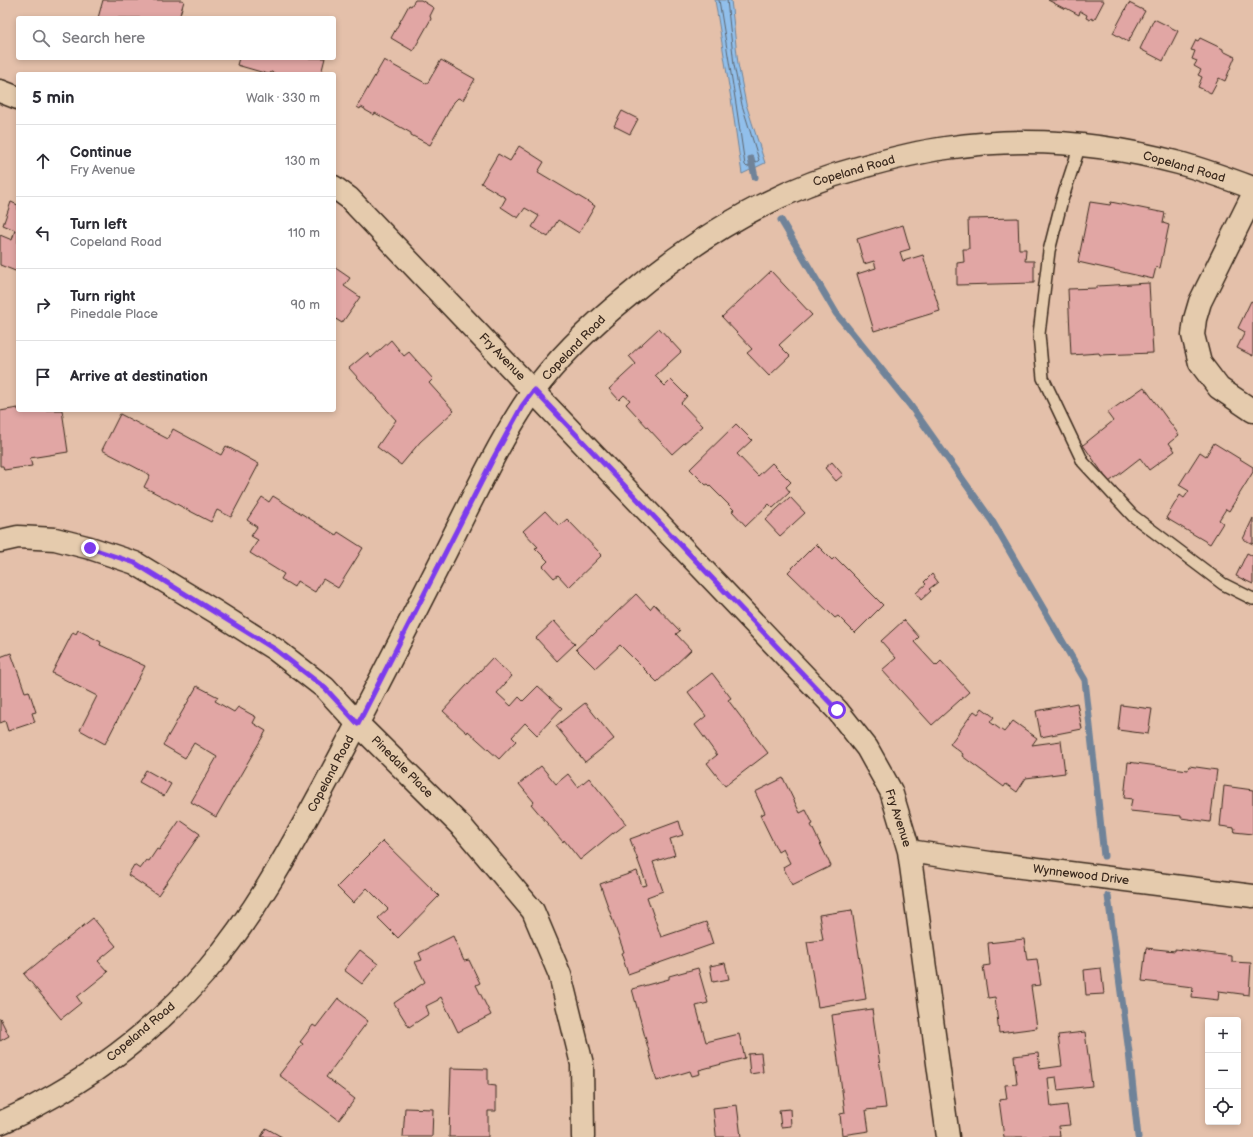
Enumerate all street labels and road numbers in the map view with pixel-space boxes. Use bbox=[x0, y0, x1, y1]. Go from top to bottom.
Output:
street label: Copeland Road bbox=[1141, 148, 1227, 186]
street label: Copeland Road bbox=[811, 152, 897, 190]
street label: Copeland Road bbox=[539, 312, 609, 384]
street label: Fry Avenue bbox=[476, 330, 528, 384]
street label: Copeland Road bbox=[304, 733, 358, 815]
street label: Pinedale Place bbox=[368, 733, 436, 801]
street label: Fry Avenue bbox=[882, 787, 914, 849]
street label: Wynnewood Drive bbox=[1032, 862, 1130, 888]
street label: Copeland Road bbox=[104, 999, 178, 1065]

